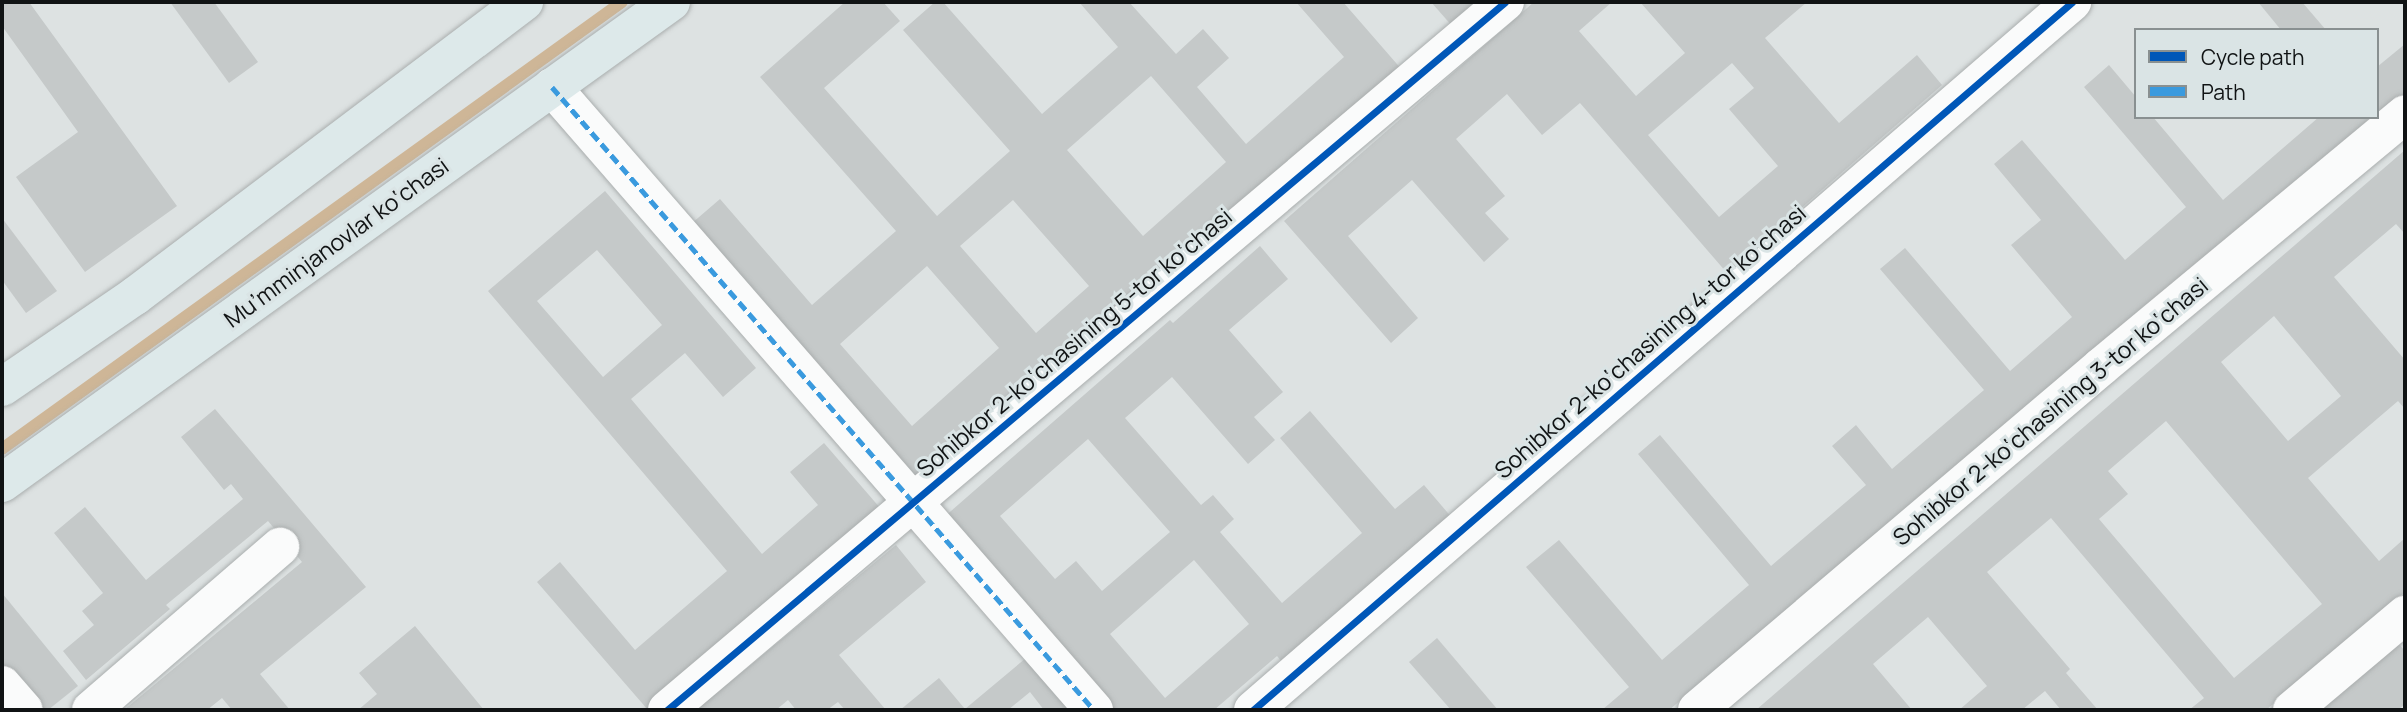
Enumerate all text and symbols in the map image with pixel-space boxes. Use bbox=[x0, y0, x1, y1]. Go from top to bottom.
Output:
legend bbox=[2134, 28, 2379, 119]
text: Cycle path bbox=[2201, 43, 2304, 71]
text: Path bbox=[2201, 78, 2246, 106]
street label: Mu’mminjanovlar ko‘chasi bbox=[218, 151, 454, 333]
street label: Sohibkor 2-ko‘chasining 4-tor ko‘chasi bbox=[1489, 198, 1811, 484]
street label: Sohibkor 2-ko‘chasining 5-tor ko‘chasi bbox=[911, 202, 1237, 482]
street label: Sohibkor 2-ko‘chasining 3-tor ko‘chasi bbox=[1887, 271, 2213, 551]

